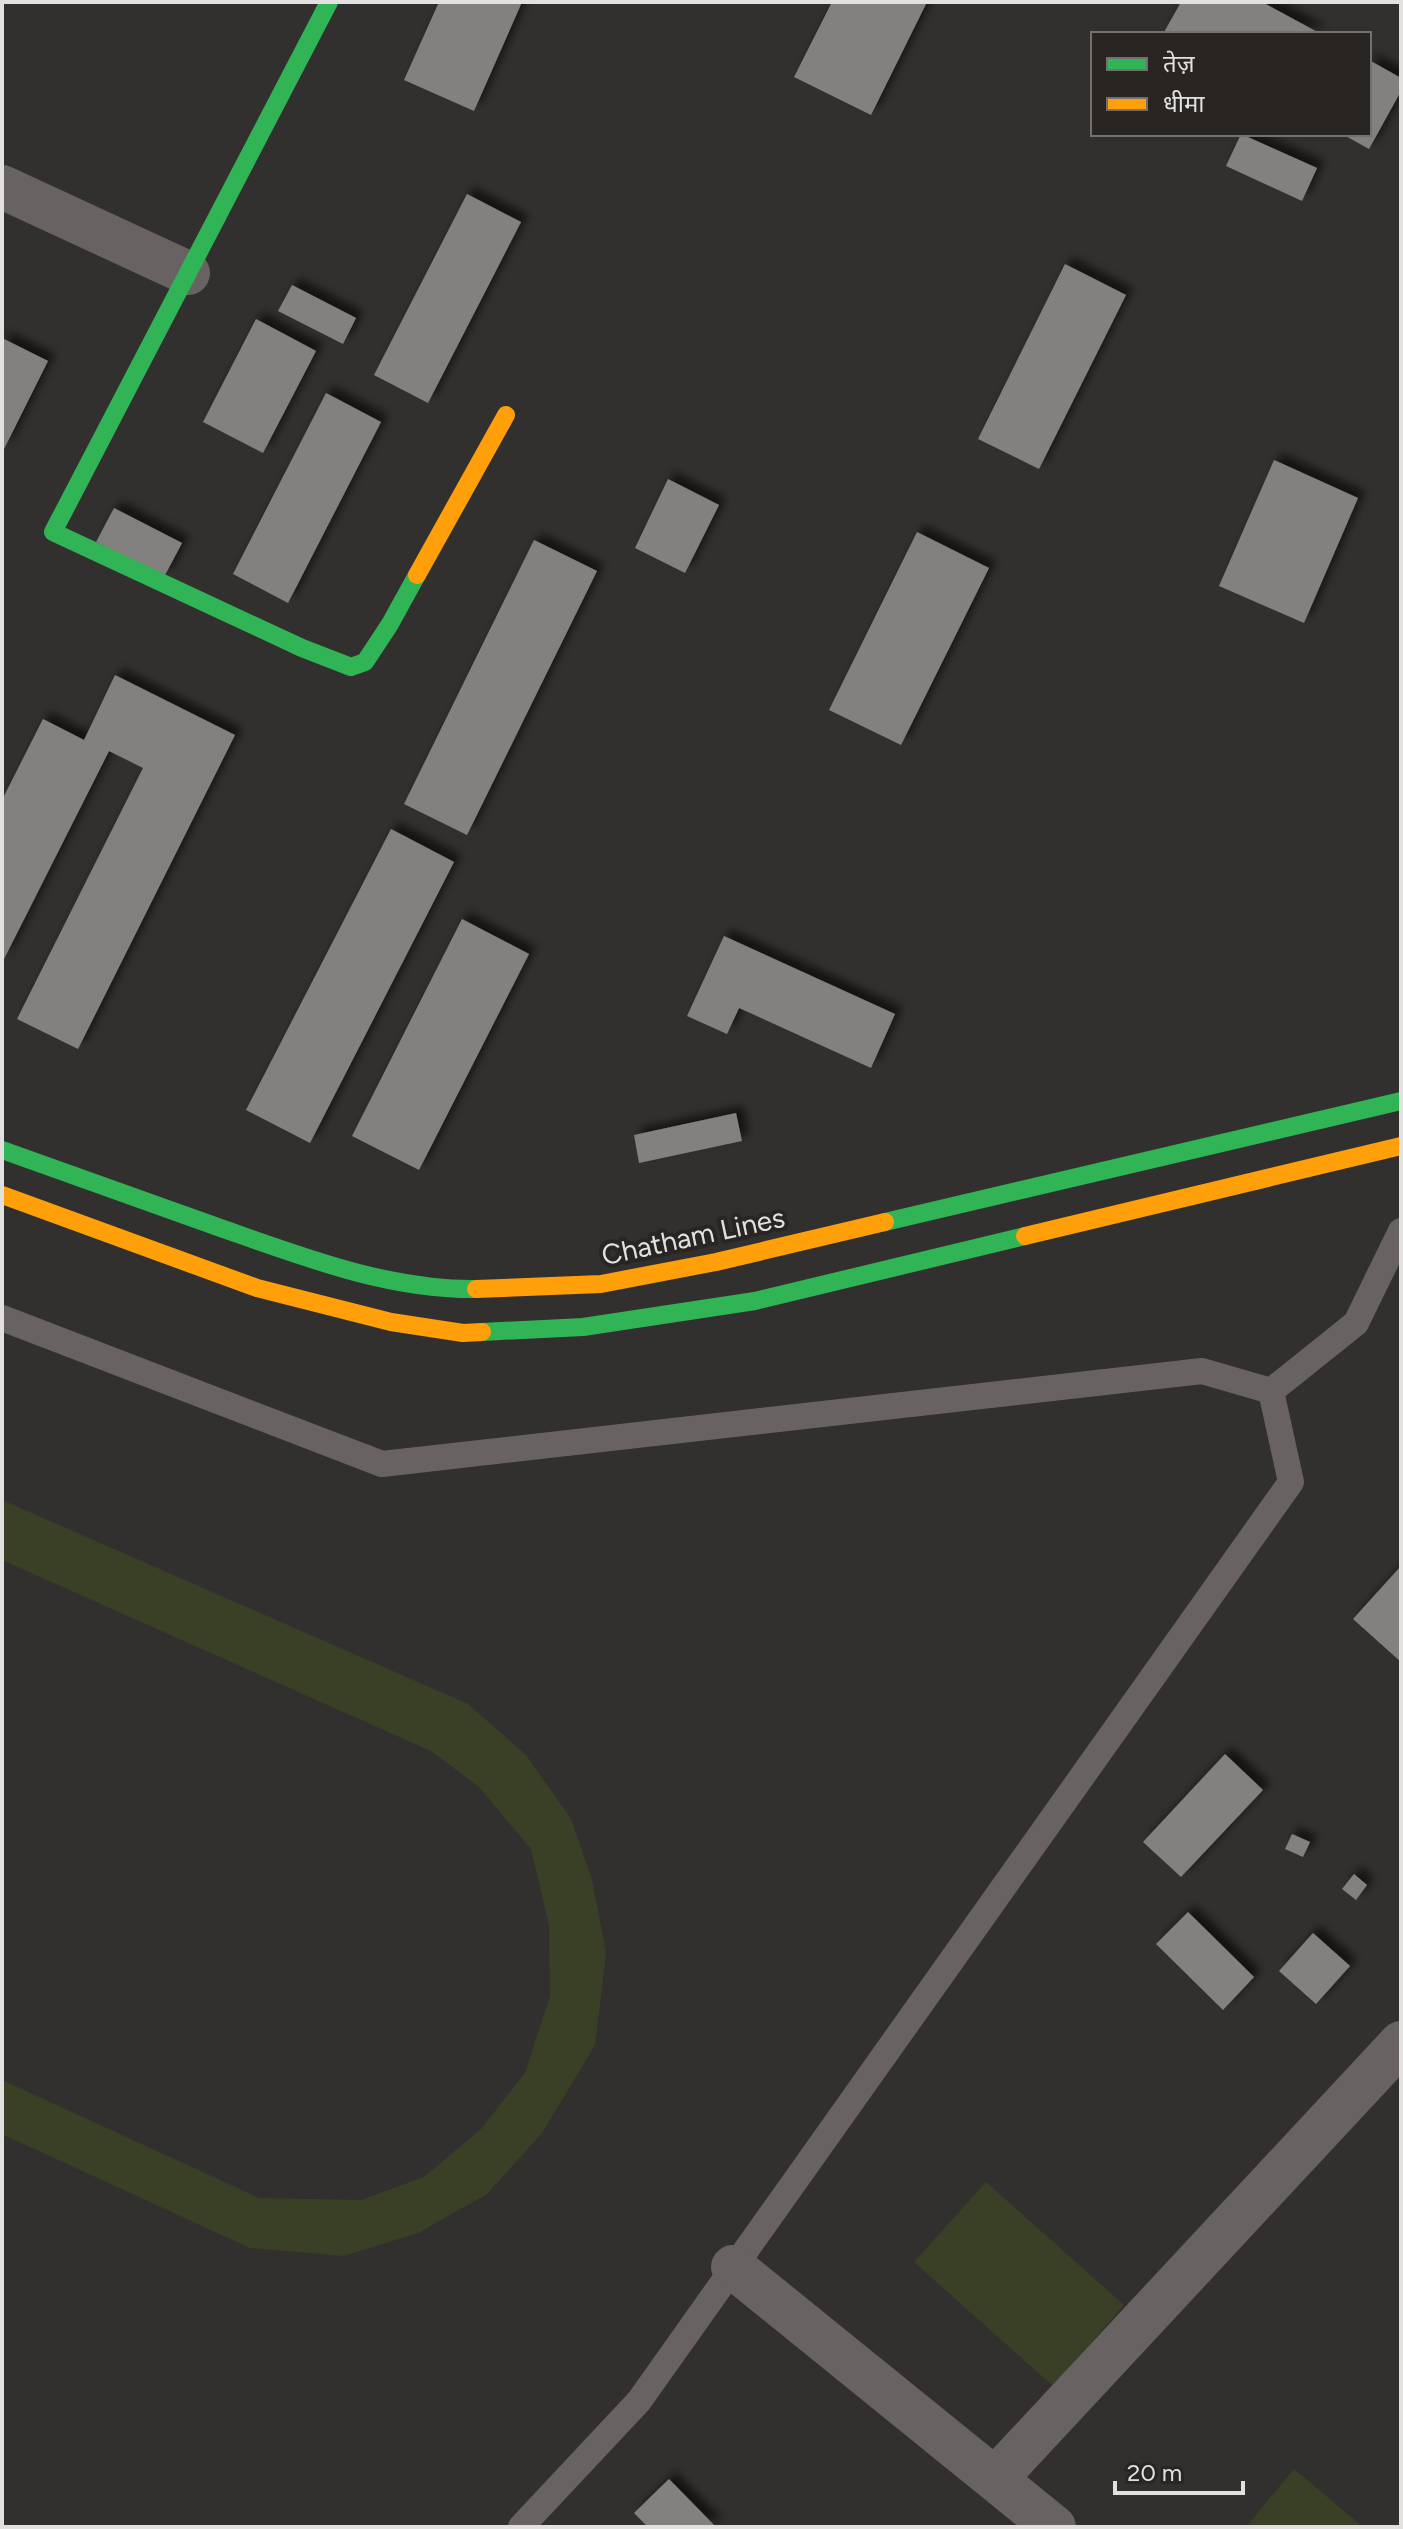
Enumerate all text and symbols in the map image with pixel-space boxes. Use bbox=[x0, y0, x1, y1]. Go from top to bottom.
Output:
legend bbox=[1091, 32, 1371, 136]
text: तेज़ bbox=[1163, 49, 1196, 78]
text: धीमा bbox=[1163, 89, 1205, 118]
street label: Chatham Lines bbox=[598, 1200, 788, 1272]
scale bar bbox=[1115, 2445, 1243, 2495]
text: 20 m bbox=[1127, 2458, 1182, 2487]

